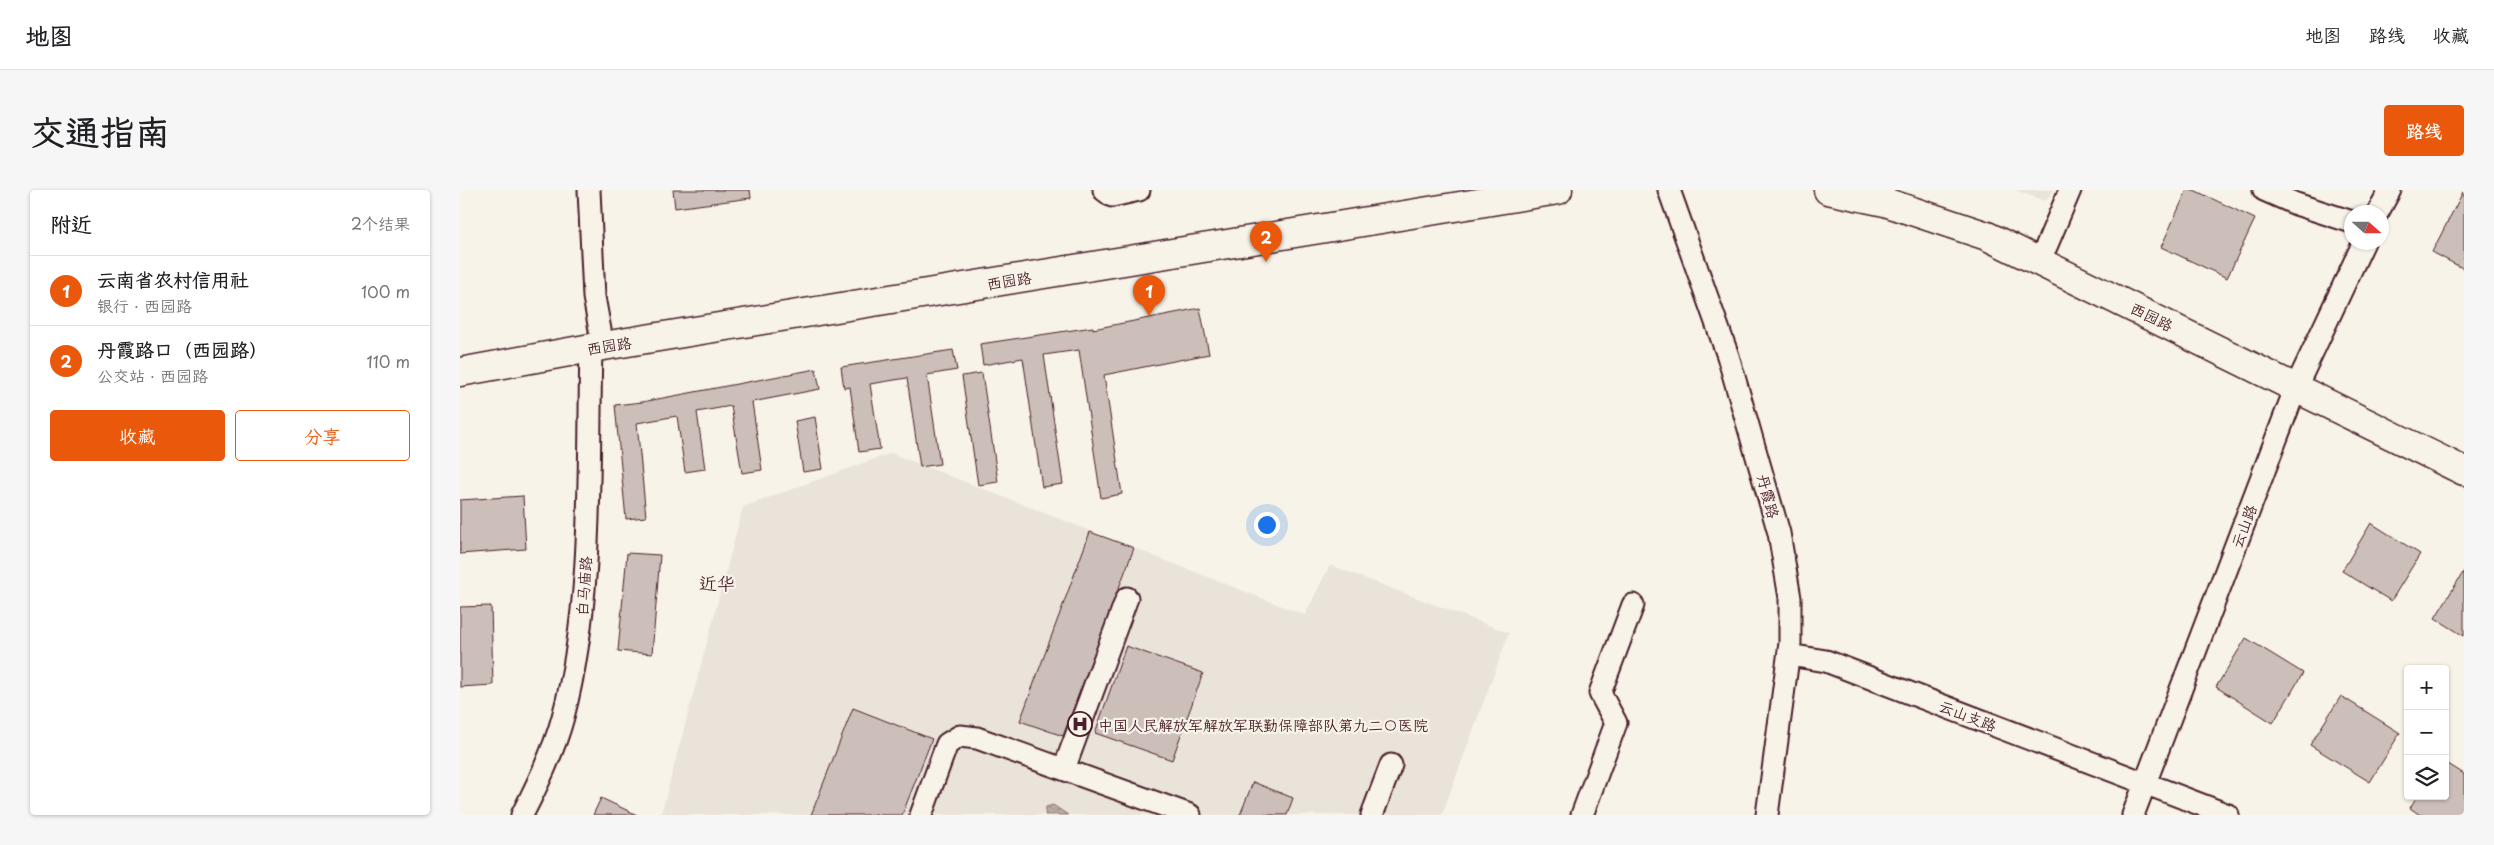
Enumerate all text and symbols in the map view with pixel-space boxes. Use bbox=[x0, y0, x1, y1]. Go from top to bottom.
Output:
text: 地图 bbox=[25, 17, 73, 53]
text: 地图 bbox=[2305, 21, 2341, 48]
text: 路线 bbox=[2369, 21, 2405, 48]
text: 收藏 bbox=[2433, 21, 2469, 48]
text: 交通指南 bbox=[30, 104, 170, 157]
button: 路线 bbox=[2384, 105, 2464, 156]
north arrow bbox=[2344, 205, 2389, 250]
text: 附近 bbox=[50, 207, 92, 239]
text: 2个结果 bbox=[351, 211, 410, 235]
pin: 2 bbox=[1250, 221, 1282, 262]
text: 云南省农村信用社 bbox=[97, 265, 249, 293]
street label: 西园路 bbox=[985, 265, 1033, 295]
pin: 1 bbox=[1133, 275, 1165, 316]
text: 1 bbox=[62, 279, 70, 303]
text: 100 m bbox=[361, 279, 410, 303]
text: 银行 · 西园路 bbox=[97, 293, 192, 317]
street label: 西园路 bbox=[2127, 296, 2177, 336]
street label: 西园路 bbox=[585, 330, 633, 360]
text: 丹霞路口（西园路） bbox=[97, 335, 268, 363]
text: 2 bbox=[60, 349, 72, 373]
text: 110 m bbox=[367, 349, 410, 373]
text: 公交站 · 西园路 bbox=[97, 363, 208, 387]
button: 收藏 bbox=[50, 410, 225, 461]
button: 分享 bbox=[235, 410, 410, 461]
street label: 丹霞路 bbox=[1752, 471, 1786, 521]
street label: 云山路 bbox=[2224, 501, 2262, 551]
your location bbox=[1254, 512, 1280, 538]
street label: 白马庙路 bbox=[569, 555, 597, 617]
district label: 近华 bbox=[699, 569, 735, 596]
map controls bbox=[2404, 665, 2449, 800]
button: + bbox=[2404, 665, 2449, 710]
street label: 云山支路 bbox=[1936, 694, 2000, 736]
button: − bbox=[2404, 710, 2449, 755]
hospital icon: 中国人民解放军解放军联勤保障部队第九二〇医院 bbox=[1067, 711, 1093, 737]
place label: 中国人民解放军解放军联勤保障部队第九二〇医院 bbox=[1098, 713, 1428, 736]
button: layers bbox=[2404, 755, 2449, 800]

